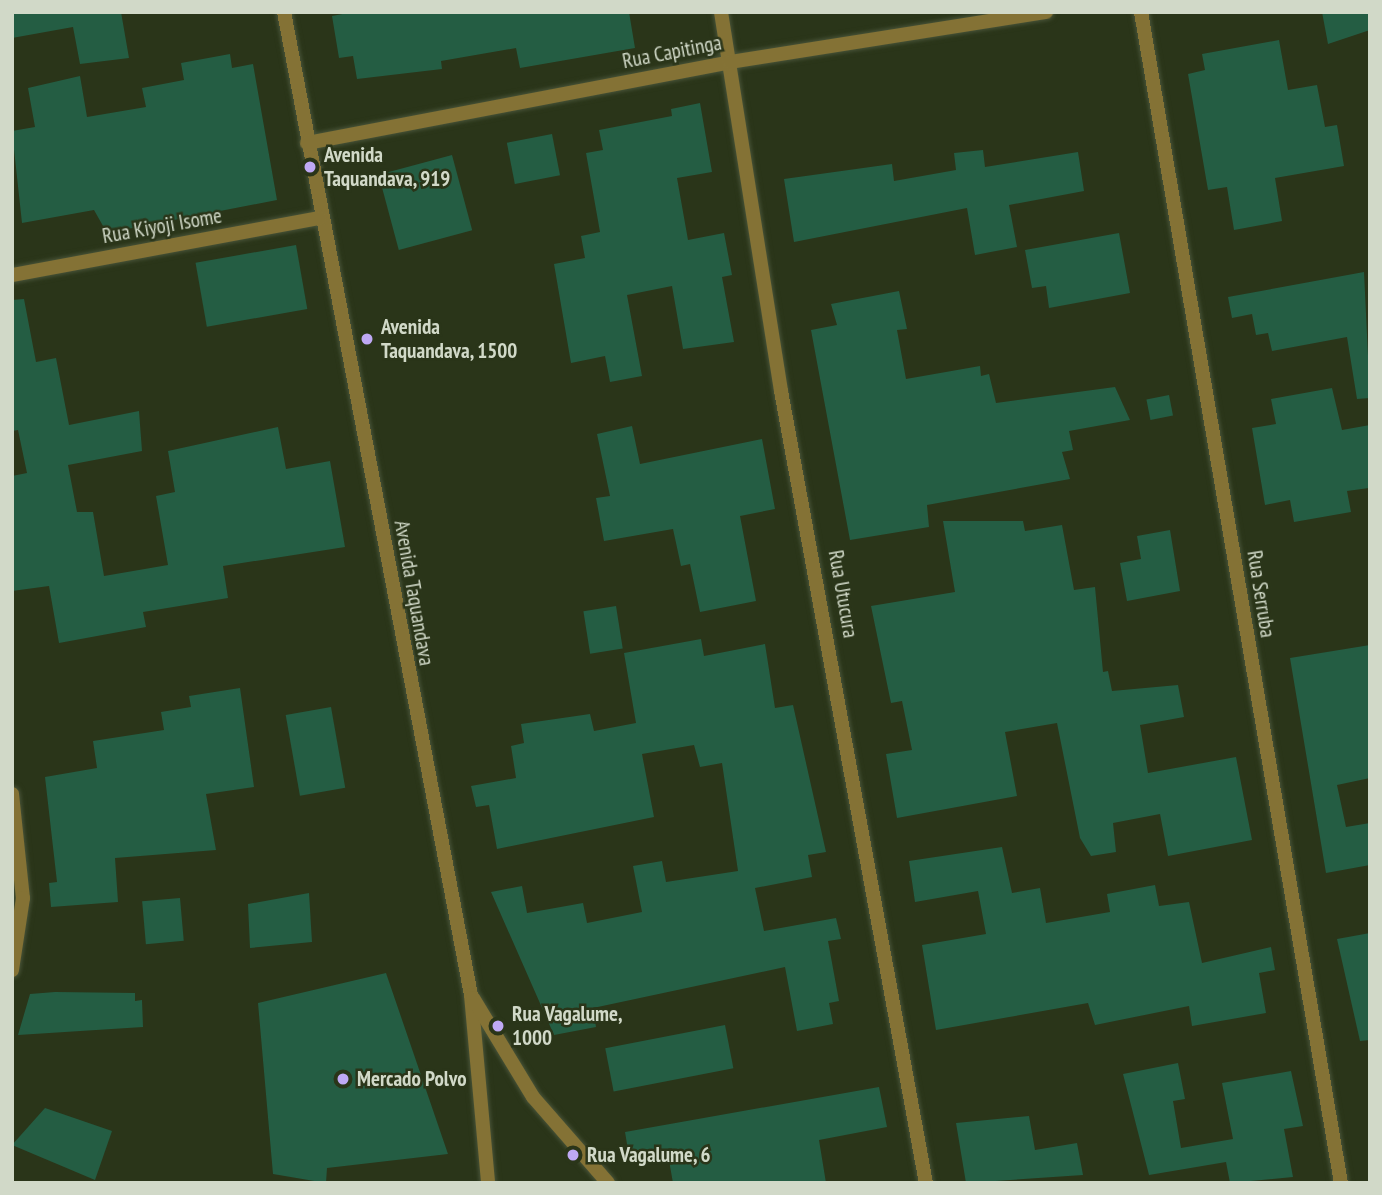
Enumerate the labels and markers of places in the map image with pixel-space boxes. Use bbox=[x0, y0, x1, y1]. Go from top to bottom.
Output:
place label: Avenida Taquandava, 919 bbox=[324, 142, 452, 192]
marker: Avenida Taquandava, 919 bbox=[302, 159, 318, 175]
place label: Avenida Taquandava, 1500 bbox=[381, 314, 519, 364]
marker: Avenida Taquandava, 1500 bbox=[359, 331, 375, 347]
place label: Rua Vagalume, 1000 bbox=[512, 1001, 623, 1051]
marker: Rua Vagalume, 1000 bbox=[490, 1018, 506, 1034]
place label: Mercado Polvo bbox=[357, 1066, 467, 1092]
marker: Mercado Polvo bbox=[335, 1071, 351, 1087]
place label: Rua Vagalume, 6 bbox=[587, 1142, 712, 1168]
marker: Rua Vagalume, 6 bbox=[565, 1147, 581, 1163]

